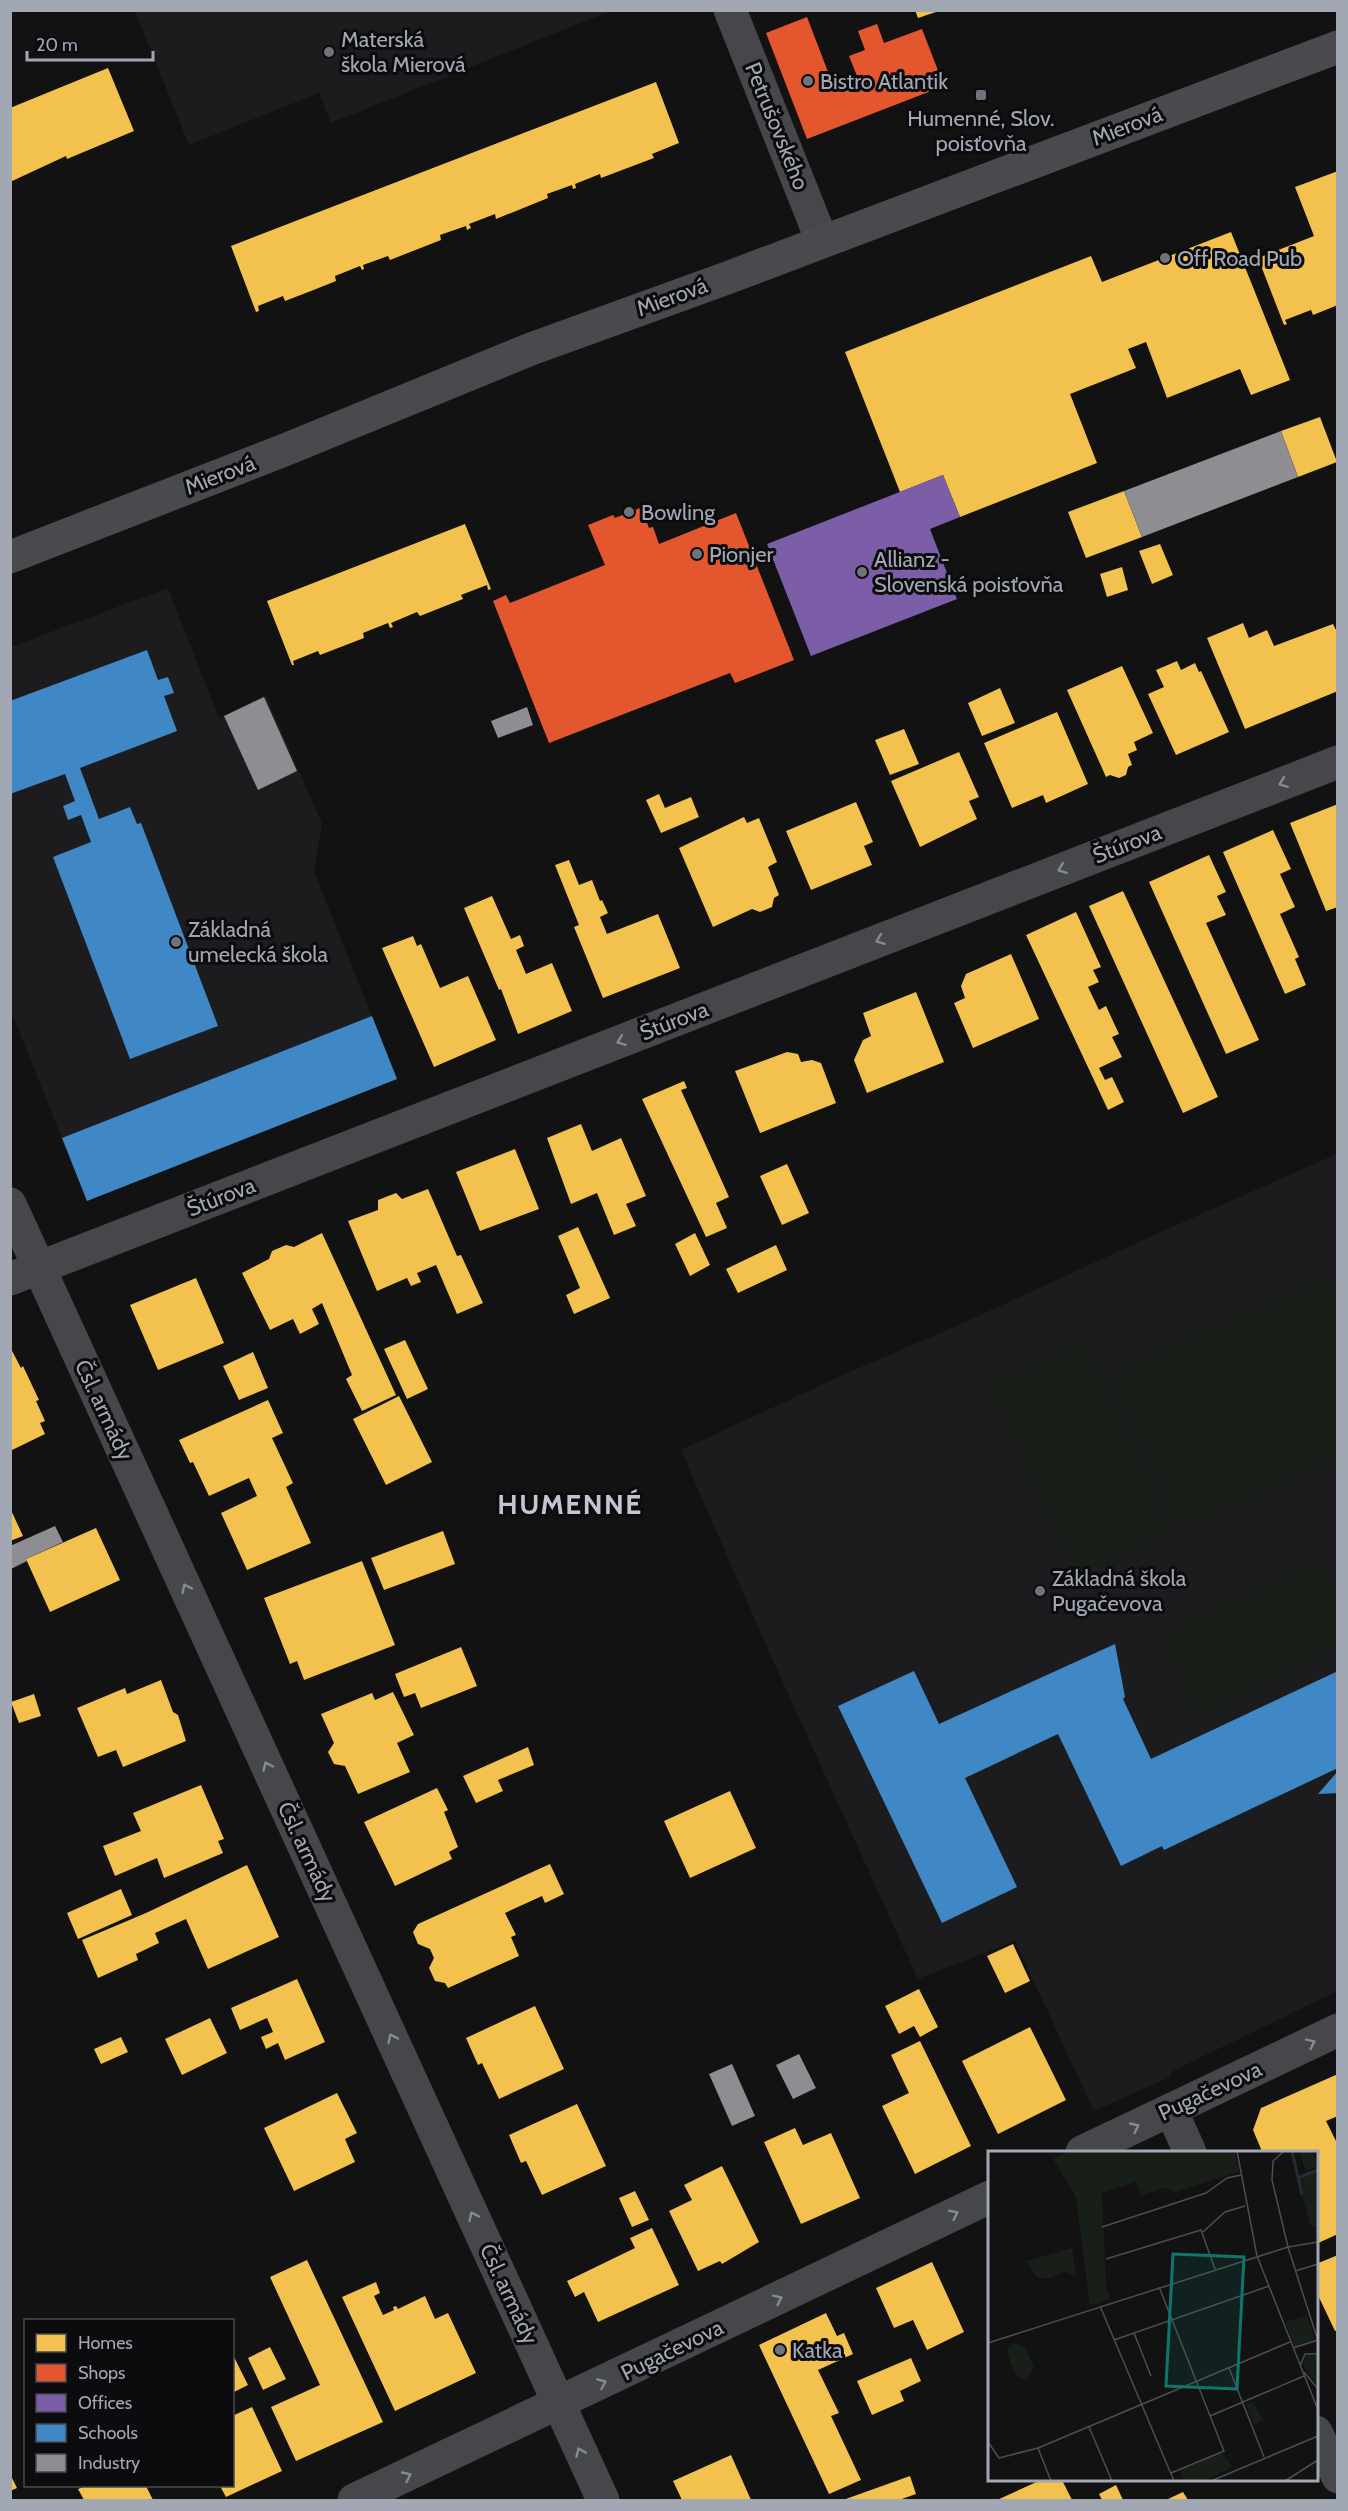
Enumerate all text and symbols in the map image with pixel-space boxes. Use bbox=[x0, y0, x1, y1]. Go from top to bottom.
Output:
scale bar bbox=[27, 24, 153, 62]
place label: Materská škola Mierová bbox=[341, 26, 466, 78]
text: 20 m bbox=[36, 34, 78, 56]
marker: Materská škola Mierová bbox=[322, 45, 336, 59]
street label: Petrušovského bbox=[739, 58, 815, 194]
place label: Bistro Atlantik bbox=[820, 68, 948, 95]
marker: Bistro Atlantik bbox=[801, 74, 815, 88]
marker: Humenné, Slov. poisťovňa bbox=[974, 88, 988, 102]
street label: Mierová bbox=[1088, 100, 1167, 152]
place label: Humenné, Slov. poisťovňa bbox=[907, 105, 1055, 157]
place label: Off Road Pub bbox=[1177, 245, 1302, 272]
marker: Off Road Pub bbox=[1158, 251, 1172, 265]
street label: Mierová bbox=[633, 272, 712, 322]
street label: Mierová bbox=[181, 449, 260, 501]
place label: Bowling bbox=[641, 499, 716, 526]
marker: Bowling bbox=[622, 505, 636, 519]
place label: Pionjer bbox=[709, 541, 773, 568]
place label: Allianz - Slovenská poisťovňa bbox=[874, 546, 1064, 598]
marker: Pionjer bbox=[690, 547, 704, 561]
marker: Allianz - Slovenská poisťovňa bbox=[855, 565, 869, 579]
one-way arrow bbox=[1278, 776, 1289, 788]
street label: Štúrova bbox=[1089, 818, 1166, 869]
one-way arrow bbox=[1057, 862, 1068, 874]
place label: Základná umelecká škola bbox=[188, 916, 328, 968]
one-way arrow bbox=[876, 933, 887, 945]
marker: Základná umelecká škola bbox=[169, 935, 183, 949]
street label: Štúrova bbox=[636, 995, 713, 1046]
one-way arrow bbox=[616, 1034, 626, 1047]
street label: Štúrova bbox=[183, 1171, 260, 1222]
street label: Čsl. armády bbox=[69, 1355, 139, 1465]
district label: HUMENNÉ bbox=[497, 1487, 643, 1521]
place label: Základná škola Pugačevova bbox=[1052, 1565, 1187, 1617]
one-way arrow bbox=[181, 1584, 193, 1595]
marker: Základná škola Pugačevova bbox=[1033, 1584, 1047, 1598]
one-way arrow bbox=[262, 1761, 274, 1772]
street label: Čsl. armády bbox=[272, 1797, 342, 1907]
one-way arrow bbox=[387, 2034, 399, 2045]
one-way arrow bbox=[1304, 2039, 1315, 2051]
street label: Pugačevova bbox=[1154, 2055, 1266, 2127]
one-way arrow bbox=[1128, 2123, 1139, 2135]
inset map bbox=[988, 2151, 1318, 2481]
one-way arrow bbox=[947, 2210, 958, 2222]
one-way arrow bbox=[468, 2211, 480, 2222]
street label: Čsl. armády bbox=[474, 2239, 544, 2349]
one-way arrow bbox=[772, 2295, 783, 2306]
street label: Pugačevova bbox=[616, 2313, 728, 2386]
legend bbox=[24, 2319, 234, 2487]
text: Homes bbox=[78, 2332, 133, 2354]
place label: Katka bbox=[792, 2337, 843, 2364]
marker: Katka bbox=[773, 2343, 787, 2357]
text: Shops bbox=[78, 2362, 126, 2384]
one-way arrow bbox=[596, 2379, 607, 2391]
text: Offices bbox=[78, 2392, 132, 2414]
text: Schools bbox=[78, 2422, 138, 2444]
one-way arrow bbox=[576, 2447, 588, 2458]
text: Industry bbox=[78, 2452, 140, 2474]
one-way arrow bbox=[400, 2471, 411, 2483]

